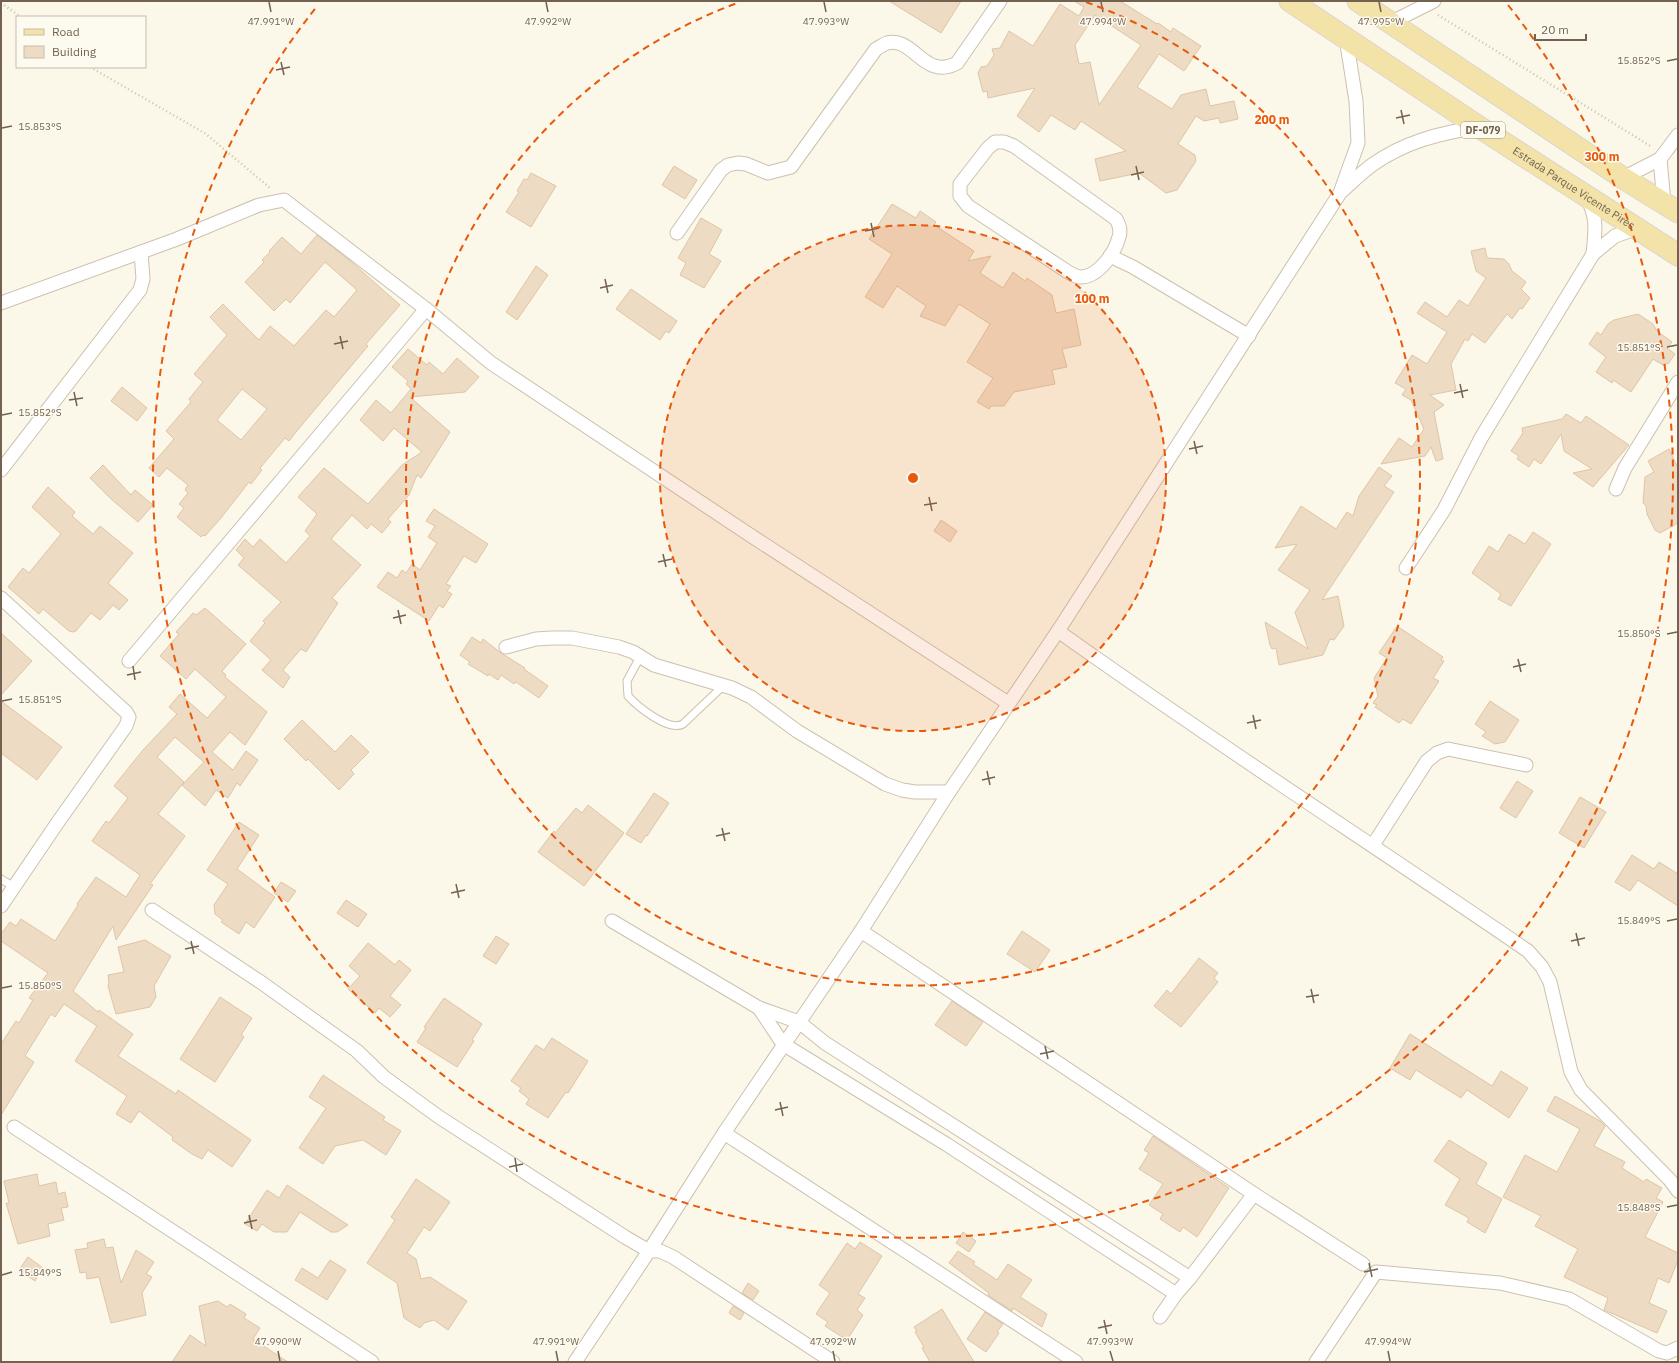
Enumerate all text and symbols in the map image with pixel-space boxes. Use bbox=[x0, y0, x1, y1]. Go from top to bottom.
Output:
text: 47.991°W bbox=[248, 15, 294, 28]
text: 47.992°W bbox=[525, 15, 571, 28]
text: 47.993°W bbox=[803, 15, 849, 28]
text: 47.994°W bbox=[1080, 15, 1126, 28]
text: 47.995°W bbox=[1358, 15, 1404, 28]
legend bbox=[16, 16, 146, 68]
scale bar bbox=[1535, 16, 1586, 42]
text: 20 m bbox=[1541, 22, 1569, 37]
text: Road bbox=[52, 24, 80, 39]
text: Building bbox=[52, 44, 97, 59]
text: 15.852°S bbox=[1617, 54, 1661, 67]
text: 200 m bbox=[1254, 112, 1290, 127]
text: 15.853°S bbox=[18, 120, 62, 133]
road number: DF-079 bbox=[1461, 122, 1505, 138]
street label: Estrada Parque Vicente Pires bbox=[1510, 144, 1638, 232]
text: 300 m bbox=[1584, 149, 1620, 164]
text: 100 m bbox=[1074, 291, 1110, 306]
text: 15.851°S bbox=[1617, 341, 1661, 354]
text: 15.852°S bbox=[18, 406, 62, 419]
centre of rings bbox=[906, 471, 920, 485]
text: 15.850°S bbox=[1617, 627, 1661, 640]
text: 15.851°S bbox=[18, 693, 62, 706]
text: 15.849°S bbox=[1617, 914, 1661, 927]
text: 15.850°S bbox=[18, 979, 62, 992]
text: 15.848°S bbox=[1617, 1201, 1661, 1214]
text: 15.849°S bbox=[18, 1266, 62, 1279]
text: 47.990°W bbox=[255, 1335, 301, 1348]
text: 47.991°W bbox=[533, 1335, 579, 1348]
text: 47.992°W bbox=[810, 1335, 856, 1348]
text: 47.993°W bbox=[1087, 1335, 1133, 1348]
text: 47.994°W bbox=[1365, 1335, 1411, 1348]

